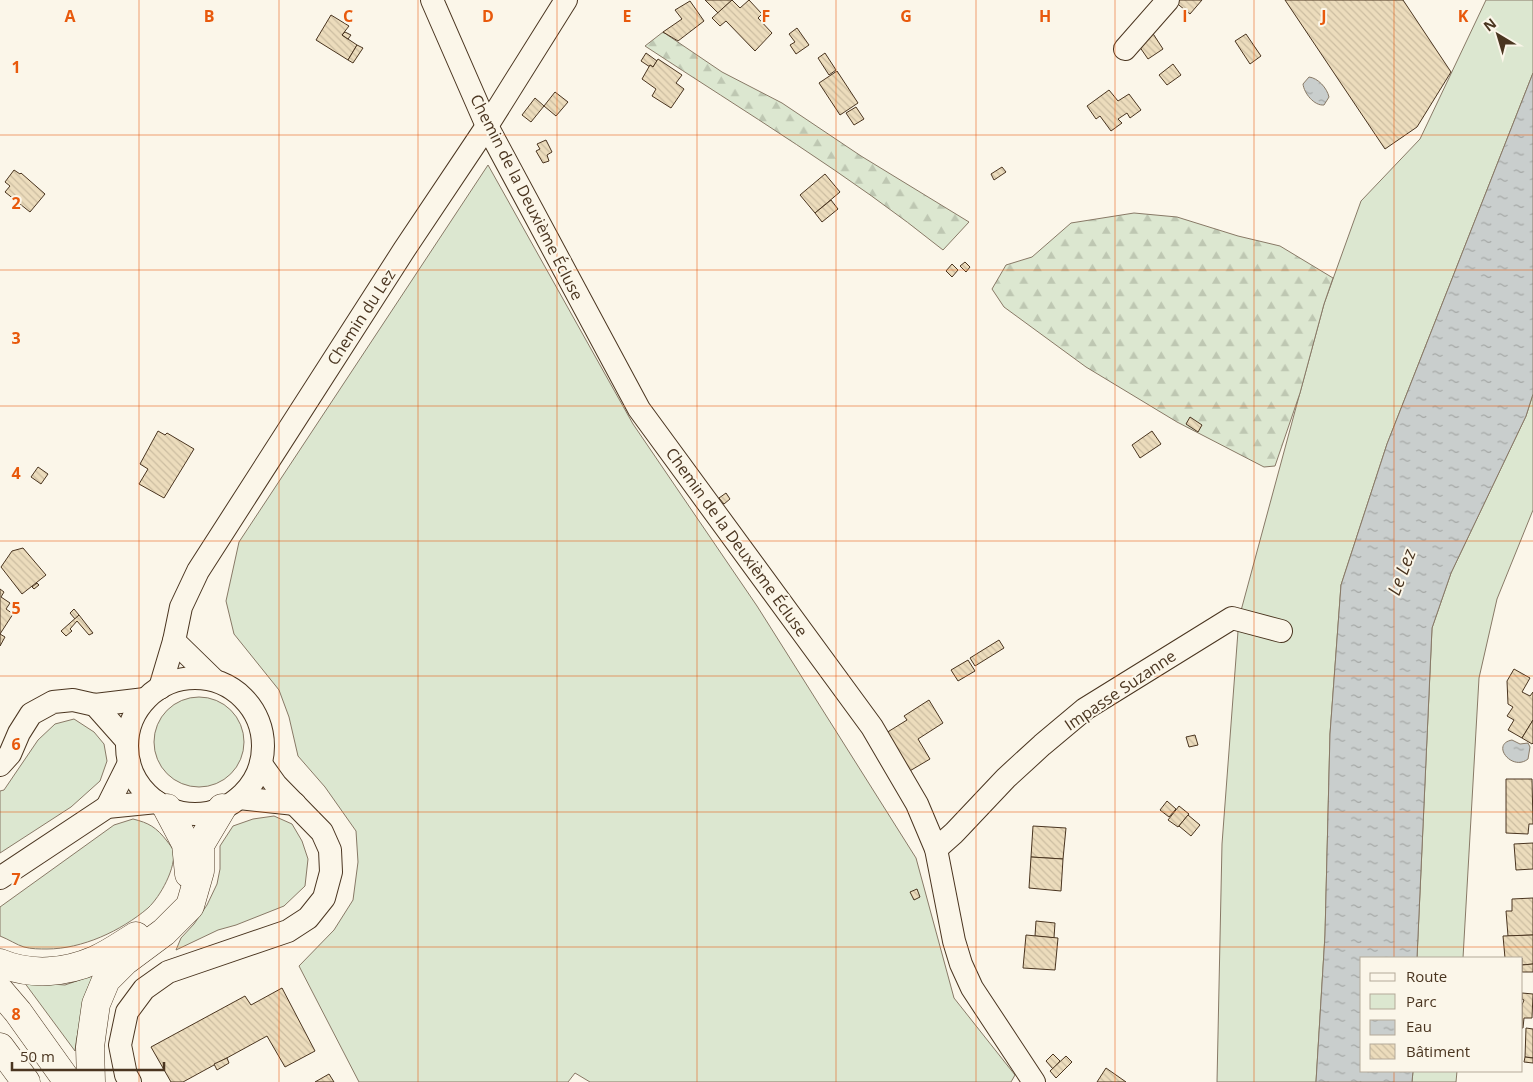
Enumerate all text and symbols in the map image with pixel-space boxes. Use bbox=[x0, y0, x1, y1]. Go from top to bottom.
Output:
text: A bbox=[64, 5, 76, 27]
text: B bbox=[204, 5, 214, 27]
text: C bbox=[343, 5, 353, 27]
text: D bbox=[482, 5, 494, 27]
text: E bbox=[623, 5, 632, 27]
text: F bbox=[762, 5, 770, 27]
text: G bbox=[900, 5, 912, 27]
text: H bbox=[1039, 5, 1051, 27]
text: I bbox=[1182, 5, 1188, 27]
text: J bbox=[1319, 5, 1327, 27]
text: K bbox=[1458, 5, 1469, 27]
north arrow bbox=[1473, 10, 1523, 60]
text: N bbox=[1479, 13, 1500, 35]
text: 1 bbox=[11, 56, 21, 78]
street label: Chemin de la Deuxième Écluse bbox=[465, 90, 589, 304]
text: 2 bbox=[11, 192, 21, 214]
street label: Chemin du Lez bbox=[322, 265, 400, 369]
text: 3 bbox=[11, 327, 21, 349]
street label: Chemin de la Deuxième Écluse bbox=[661, 443, 813, 641]
text: 4 bbox=[11, 462, 21, 484]
water label: Le Lez bbox=[1381, 545, 1421, 599]
text: 5 bbox=[11, 597, 21, 619]
street label: Impasse Suzanne bbox=[1060, 645, 1180, 735]
text: 6 bbox=[11, 733, 21, 755]
text: 7 bbox=[11, 868, 21, 890]
legend bbox=[1360, 957, 1523, 1072]
text: Route bbox=[1406, 966, 1447, 986]
text: Parc bbox=[1406, 991, 1437, 1011]
text: 8 bbox=[11, 1003, 21, 1025]
text: Eau bbox=[1406, 1016, 1432, 1036]
scale bar bbox=[12, 1040, 165, 1072]
text: Bâtiment bbox=[1406, 1041, 1470, 1061]
text: 50 m bbox=[20, 1046, 55, 1066]

